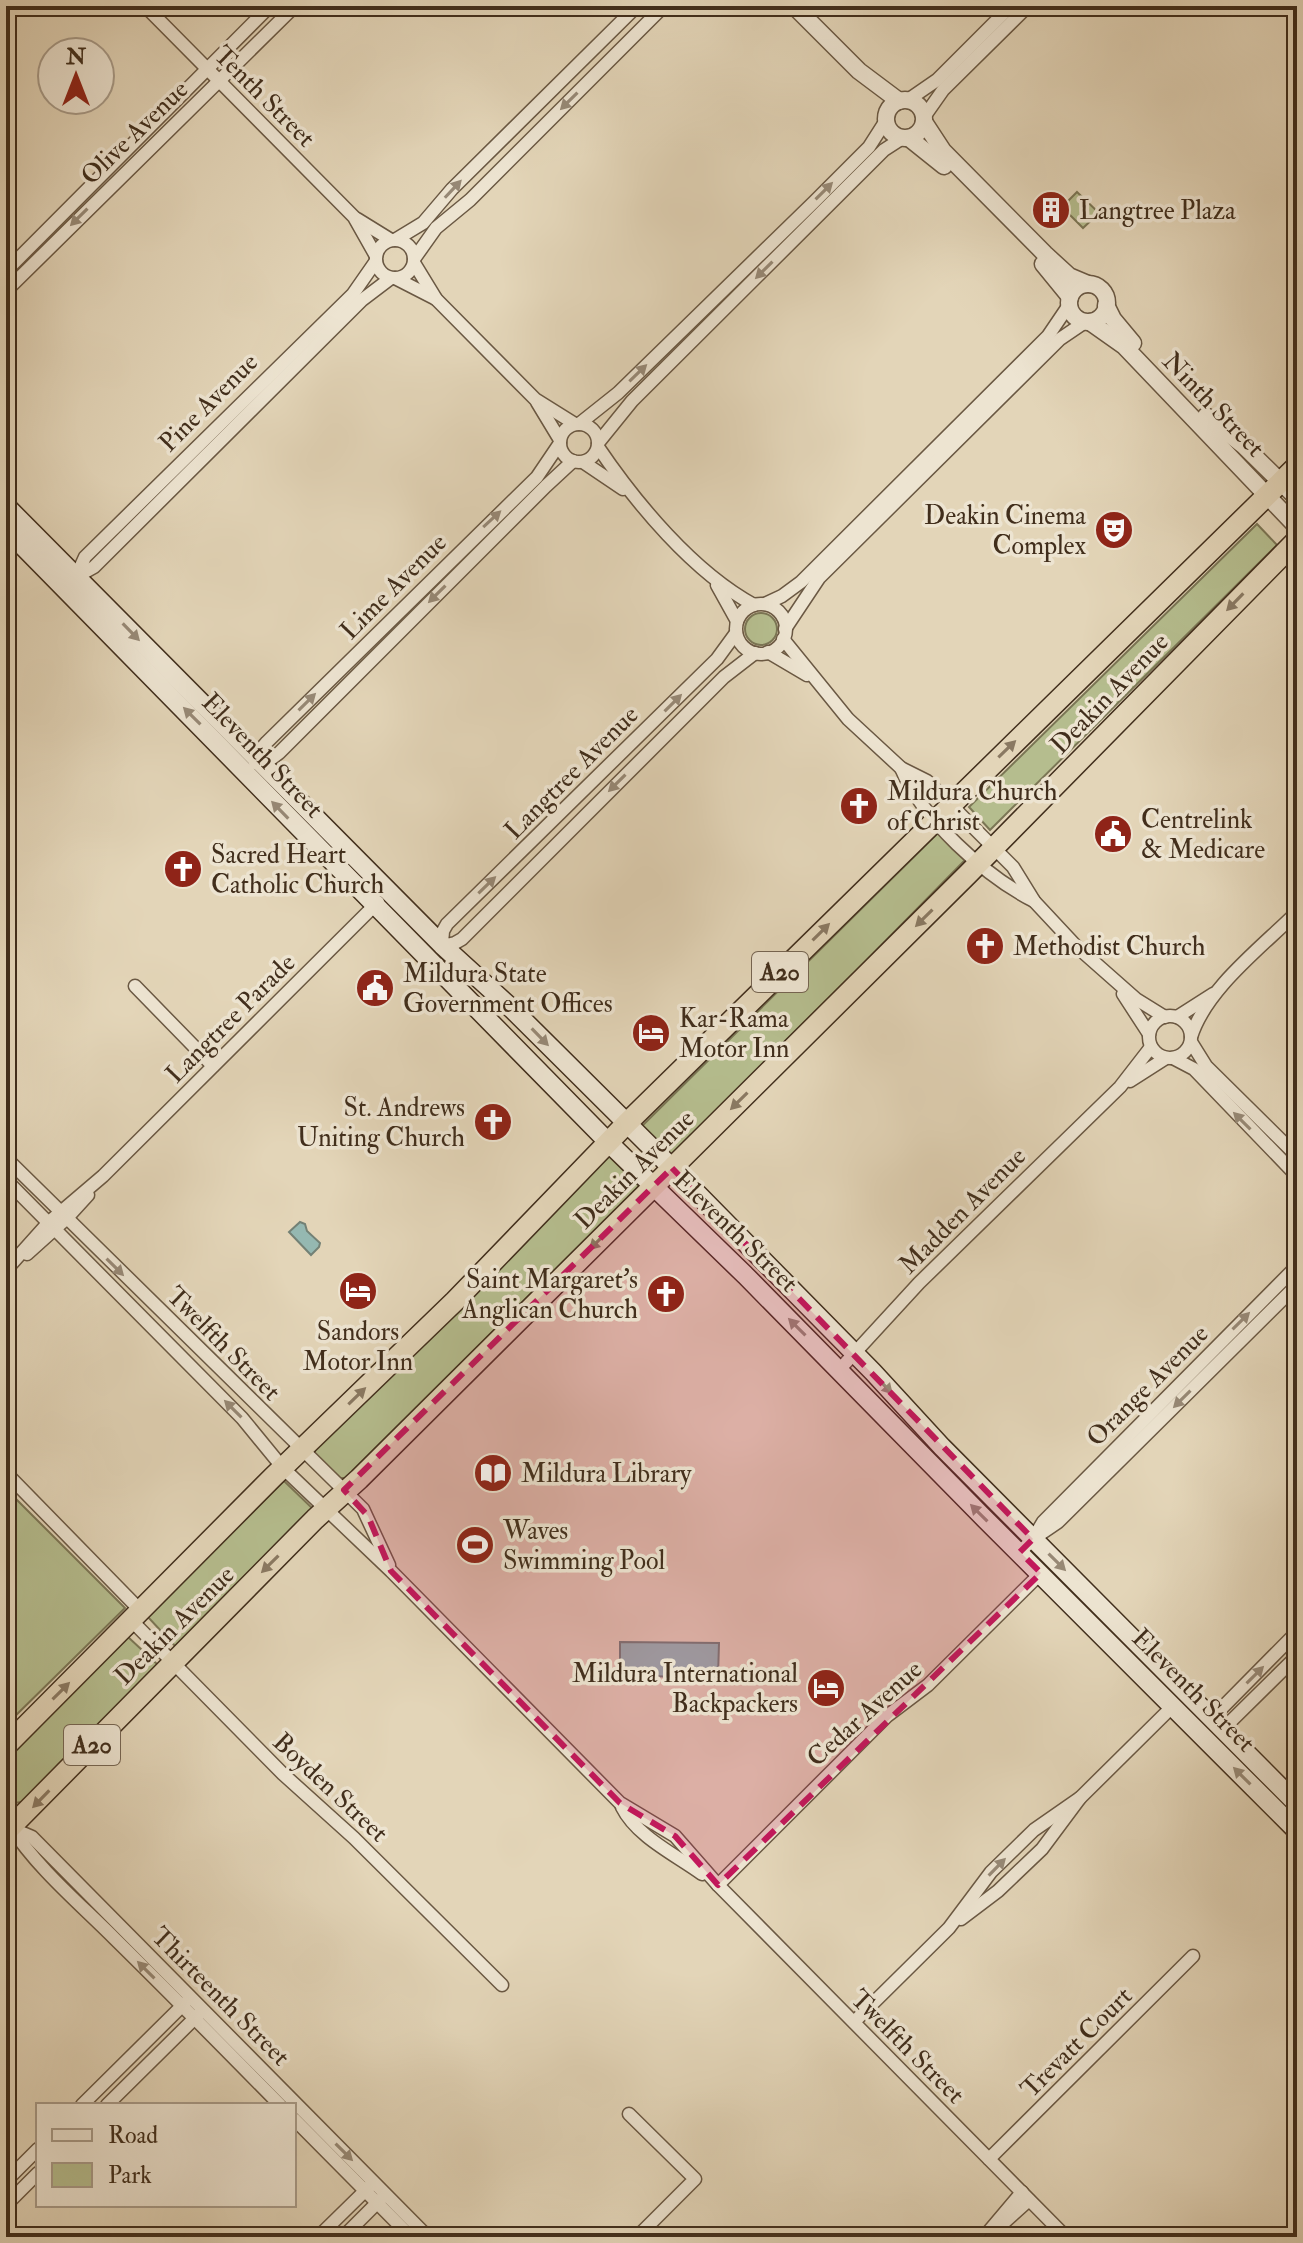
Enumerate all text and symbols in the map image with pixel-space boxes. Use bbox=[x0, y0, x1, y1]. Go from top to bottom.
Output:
north arrow bbox=[36, 36, 116, 116]
street label: Tenth Street bbox=[207, 39, 322, 154]
text: N bbox=[65, 43, 86, 71]
street label: Olive Avenue bbox=[74, 74, 195, 192]
one-way arrow bbox=[560, 91, 579, 110]
one-way arrow bbox=[444, 180, 462, 199]
one-way arrow bbox=[814, 182, 833, 201]
building icon: Langtree Plaza bbox=[1030, 189, 1072, 231]
place label: Langtree Plaza bbox=[1079, 195, 1236, 227]
one-way arrow bbox=[70, 207, 89, 226]
one-way arrow bbox=[755, 260, 774, 278]
street label: Pine Avenue bbox=[152, 346, 265, 459]
street label: Ninth Street bbox=[1155, 346, 1271, 464]
one-way arrow bbox=[628, 364, 647, 383]
place label: Deakin Cinema Complex bbox=[924, 500, 1086, 563]
theatre icon: Deakin Cinema Complex bbox=[1093, 509, 1135, 551]
one-way arrow bbox=[483, 511, 502, 529]
street label: Lime Avenue bbox=[334, 527, 454, 647]
one-way arrow bbox=[428, 584, 447, 603]
one-way arrow bbox=[1226, 592, 1245, 611]
one-way arrow bbox=[122, 622, 140, 641]
street label: Deakin Avenue bbox=[1044, 626, 1176, 761]
street label: Eleventh Street bbox=[195, 687, 330, 825]
one-way arrow bbox=[298, 693, 316, 712]
one-way arrow bbox=[663, 694, 681, 713]
street label: Langtree Avenue bbox=[498, 699, 645, 846]
one-way arrow bbox=[183, 707, 202, 726]
one-way arrow bbox=[997, 740, 1016, 758]
one-way arrow bbox=[609, 773, 627, 792]
place label: Mildura Church of Christ bbox=[887, 776, 1058, 838]
church icon: Mildura Church of Christ bbox=[838, 785, 880, 827]
one-way arrow bbox=[271, 801, 290, 820]
place label: Centrelink & Medicare bbox=[1141, 804, 1265, 866]
public building icon: Centrelink & Medicare bbox=[1092, 813, 1134, 855]
place label: Sacred Heart Catholic Church bbox=[211, 839, 385, 901]
church icon: Sacred Heart Catholic Church bbox=[162, 848, 204, 890]
one-way arrow bbox=[477, 877, 496, 895]
one-way arrow bbox=[915, 908, 934, 927]
one-way arrow bbox=[811, 923, 830, 941]
church icon: Methodist Church bbox=[964, 925, 1006, 967]
place label: Methodist Church bbox=[1013, 931, 1206, 963]
street label: Langtree Parade bbox=[159, 947, 302, 1090]
road number: A20 bbox=[752, 952, 808, 992]
place label: Mildura State Government Offices bbox=[403, 958, 613, 1020]
public building icon: Mildura State Government Offices bbox=[354, 967, 396, 1009]
place label: Kar-Rama Motor Inn bbox=[679, 1003, 790, 1065]
hotel icon: Kar-Rama Motor Inn bbox=[630, 1012, 672, 1054]
one-way arrow bbox=[530, 1027, 549, 1046]
one-way arrow bbox=[730, 1091, 749, 1110]
place label: St. Andrews Uniting Church bbox=[297, 1092, 465, 1154]
church icon: St. Andrews Uniting Church bbox=[472, 1101, 514, 1143]
street label: Deakin Avenue bbox=[568, 1103, 701, 1236]
one-way arrow bbox=[1233, 1112, 1252, 1131]
street label: Madden Avenue bbox=[893, 1141, 1033, 1281]
street label: Eleventh Street bbox=[666, 1164, 804, 1299]
one-way arrow bbox=[589, 1231, 608, 1250]
one-way arrow bbox=[105, 1257, 124, 1275]
place label: Saint Margaret's Anglican Church bbox=[461, 1264, 638, 1326]
hotel icon: Sandors Motor Inn bbox=[337, 1270, 379, 1312]
church icon: Saint Margaret's Anglican Church bbox=[645, 1273, 687, 1315]
street label: Twelfth Street bbox=[160, 1280, 287, 1407]
one-way arrow bbox=[1231, 1312, 1250, 1330]
place label: Sandors Motor Inn bbox=[303, 1316, 413, 1378]
one-way arrow bbox=[788, 1318, 807, 1337]
street label: Orange Avenue bbox=[1080, 1318, 1215, 1453]
one-way arrow bbox=[875, 1375, 893, 1394]
one-way arrow bbox=[347, 1387, 366, 1406]
one-way arrow bbox=[1173, 1389, 1192, 1408]
one-way arrow bbox=[223, 1399, 242, 1418]
library icon: Mildura Library bbox=[472, 1452, 514, 1494]
place label: Mildura Library bbox=[521, 1458, 692, 1490]
one-way arrow bbox=[970, 1504, 989, 1523]
place label: Waves Swimming Pool bbox=[502, 1515, 665, 1577]
sports icon: Waves Swimming Pool bbox=[454, 1524, 496, 1566]
one-way arrow bbox=[1047, 1552, 1065, 1571]
one-way arrow bbox=[261, 1554, 280, 1573]
street label: Deakin Avenue bbox=[108, 1559, 241, 1692]
street label: Eleventh Street bbox=[1125, 1622, 1262, 1759]
street label: Cedar Avenue bbox=[801, 1654, 929, 1774]
place label: Mildura International Backpackers bbox=[572, 1658, 798, 1721]
one-way arrow bbox=[1245, 1666, 1263, 1685]
hotel icon: Mildura International Backpackers bbox=[805, 1667, 847, 1709]
one-way arrow bbox=[51, 1682, 70, 1700]
road number: A20 bbox=[64, 1725, 120, 1765]
street label: Boyden Street bbox=[266, 1726, 395, 1849]
one-way arrow bbox=[1233, 1767, 1252, 1786]
one-way arrow bbox=[32, 1789, 51, 1808]
one-way arrow bbox=[987, 1858, 1006, 1877]
street label: Thirteenth Street bbox=[144, 1921, 296, 2073]
one-way arrow bbox=[137, 1961, 156, 1980]
street label: Trevatt Court bbox=[1014, 1980, 1139, 2105]
street label: Twelfth Street bbox=[844, 1983, 971, 2110]
legend bbox=[36, 2103, 296, 2207]
text: Road bbox=[108, 2120, 158, 2151]
one-way arrow bbox=[334, 2142, 353, 2161]
text: Park bbox=[108, 2160, 152, 2191]

